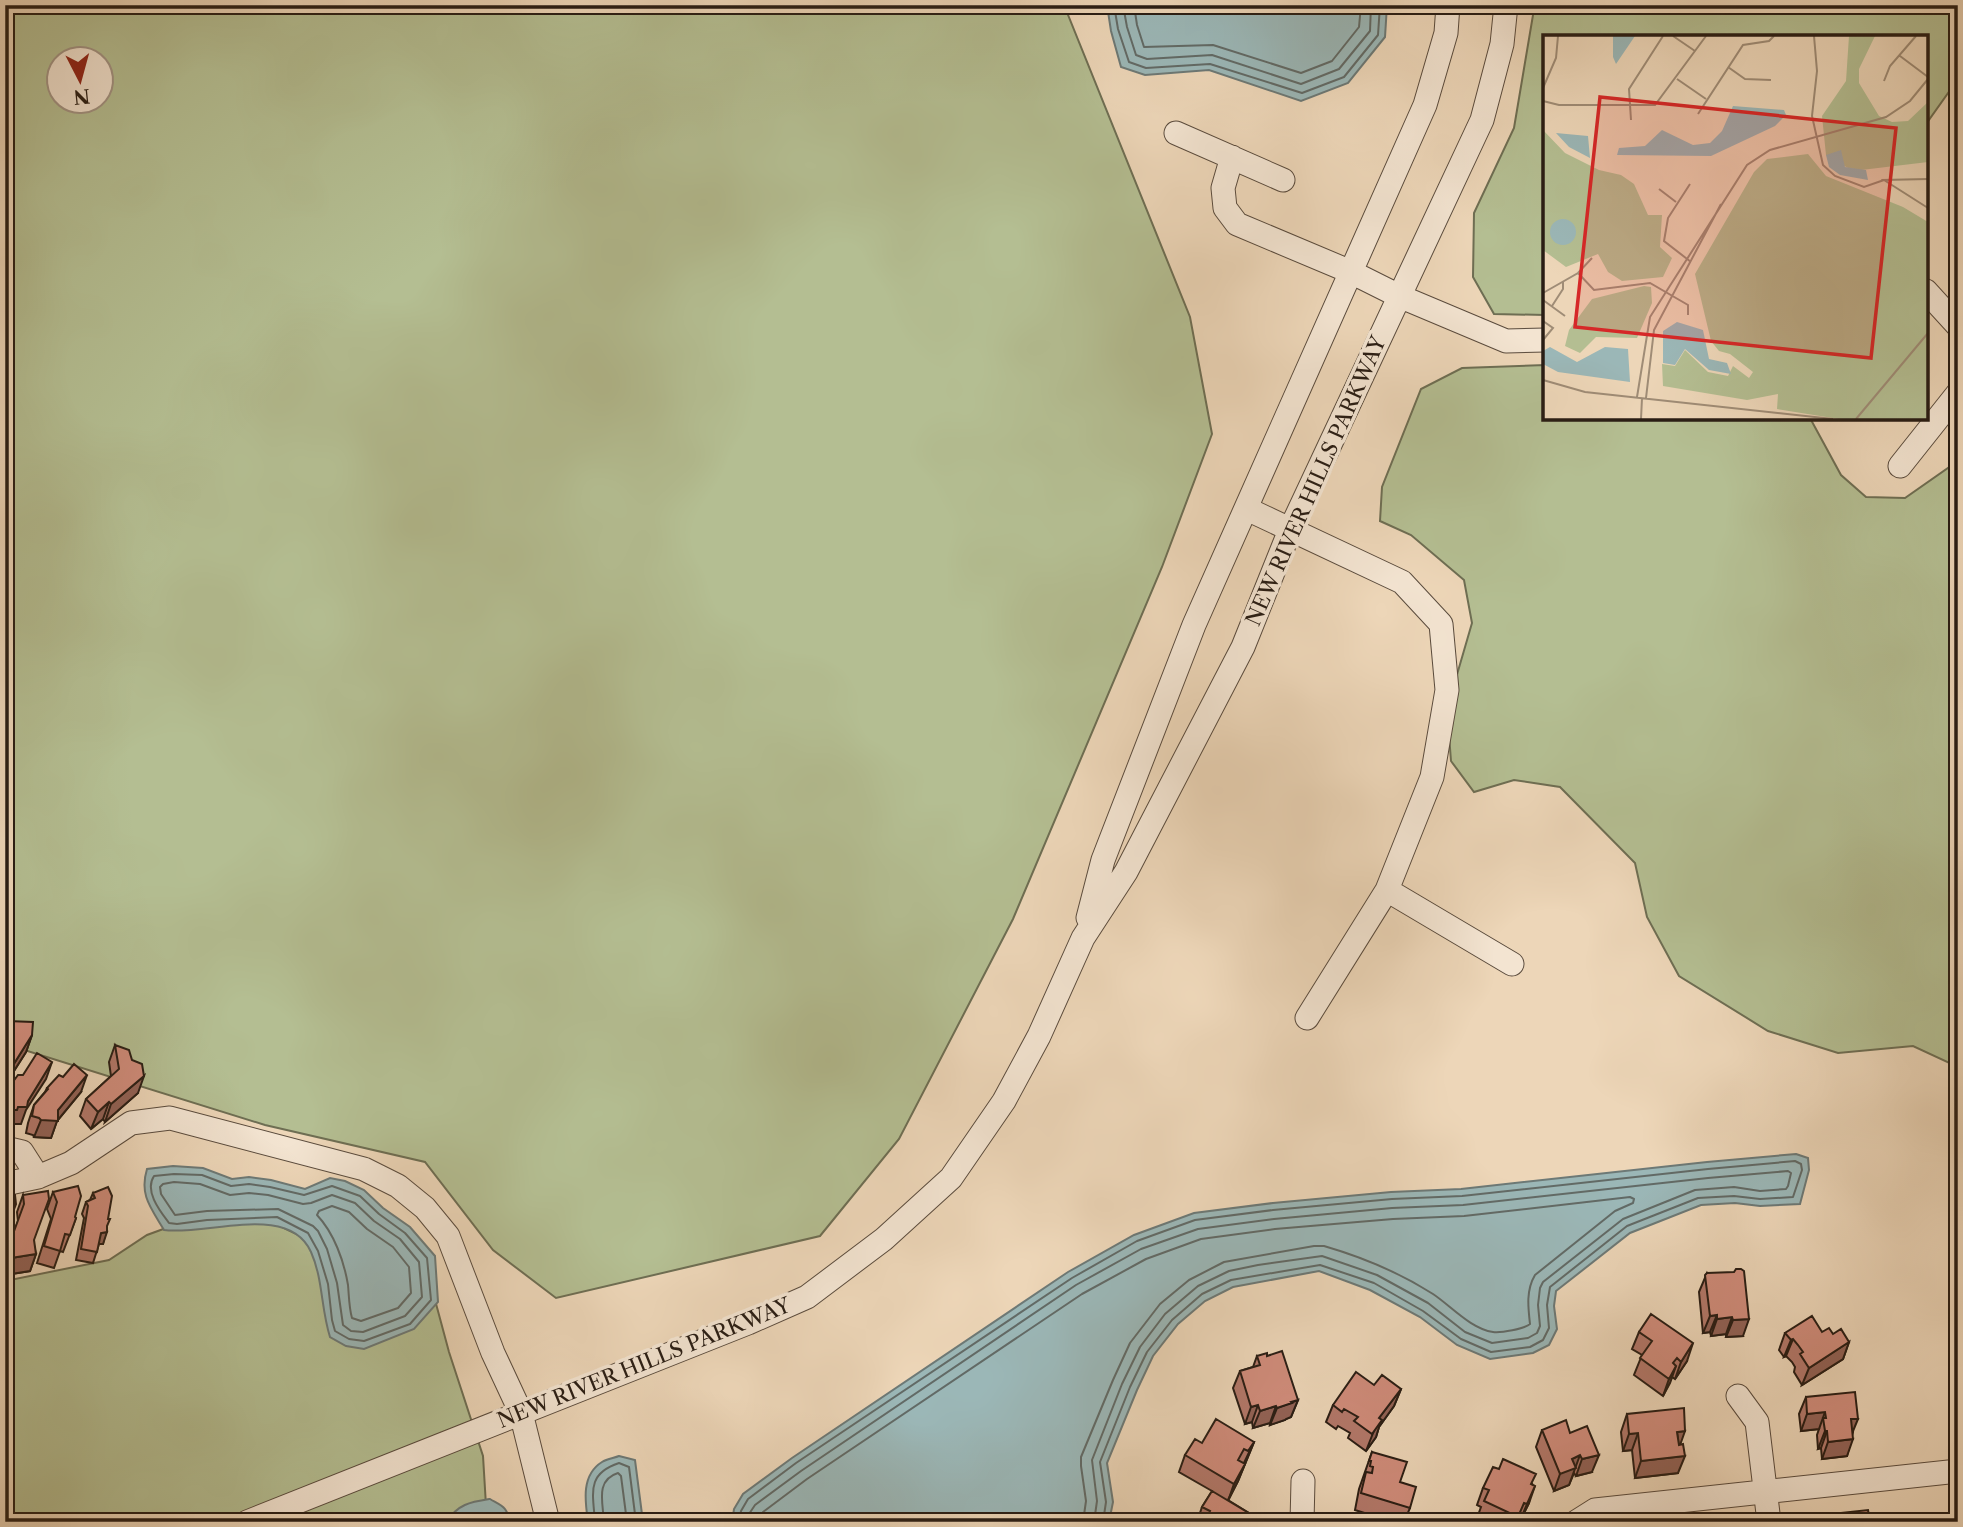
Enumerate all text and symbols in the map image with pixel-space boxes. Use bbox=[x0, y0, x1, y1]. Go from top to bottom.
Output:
inset map bbox=[1543, 35, 1928, 420]
north arrow bbox=[46, 46, 116, 116]
text: N bbox=[72, 84, 91, 109]
street label: NEW RIVER HILLS PARKWAY bbox=[1240, 331, 1391, 629]
street label: NEW RIVER HILLS PARKWAY bbox=[493, 1292, 795, 1433]

